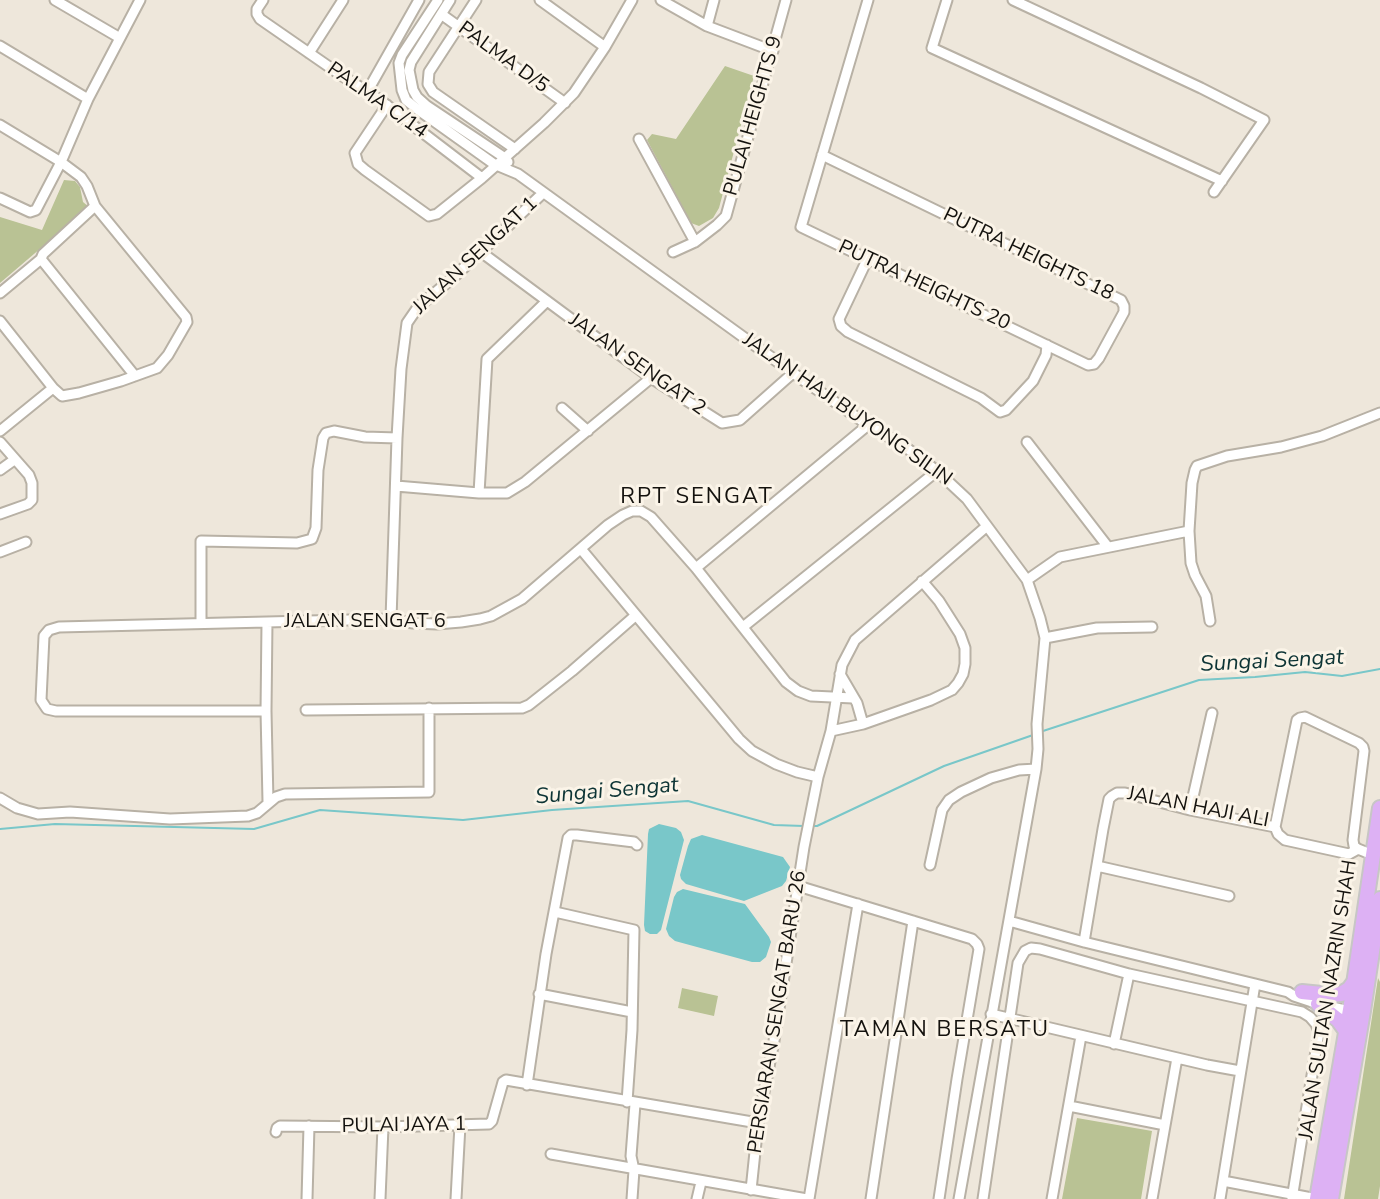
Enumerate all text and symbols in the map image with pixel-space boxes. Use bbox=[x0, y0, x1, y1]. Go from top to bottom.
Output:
street label: PALMA D/5 bbox=[453, 17, 553, 99]
street label: PULAI HEIGHTS 9 bbox=[720, 33, 788, 199]
street label: PALMA C/14 bbox=[322, 58, 432, 144]
street label: JALAN SENGAT 1 bbox=[409, 192, 543, 320]
street label: PUTRA HEIGHTS 18 bbox=[939, 203, 1117, 307]
street label: PUTRA HEIGHTS 20 bbox=[834, 236, 1014, 336]
street label: JALAN SENGAT 2 bbox=[564, 309, 710, 421]
street label: JALAN HAJI BUYONG SILIN bbox=[738, 328, 956, 492]
district label: RPT SENGAT bbox=[620, 485, 774, 511]
street label: JALAN SENGAT 6 bbox=[284, 610, 446, 634]
water label: Sungai Sengat bbox=[1200, 645, 1344, 679]
water label: Sungai Sengat bbox=[534, 773, 680, 811]
street label: JALAN HAJI ALI bbox=[1125, 783, 1271, 833]
street label: JALAN SULTAN NAZRIN SHAH bbox=[1295, 858, 1363, 1142]
street label: PERSIARAN SENGAT BARU 26 bbox=[744, 869, 812, 1155]
district label: TAMAN BERSATU bbox=[840, 1018, 1050, 1044]
street label: PULAI JAYA 1 bbox=[341, 1113, 467, 1139]

